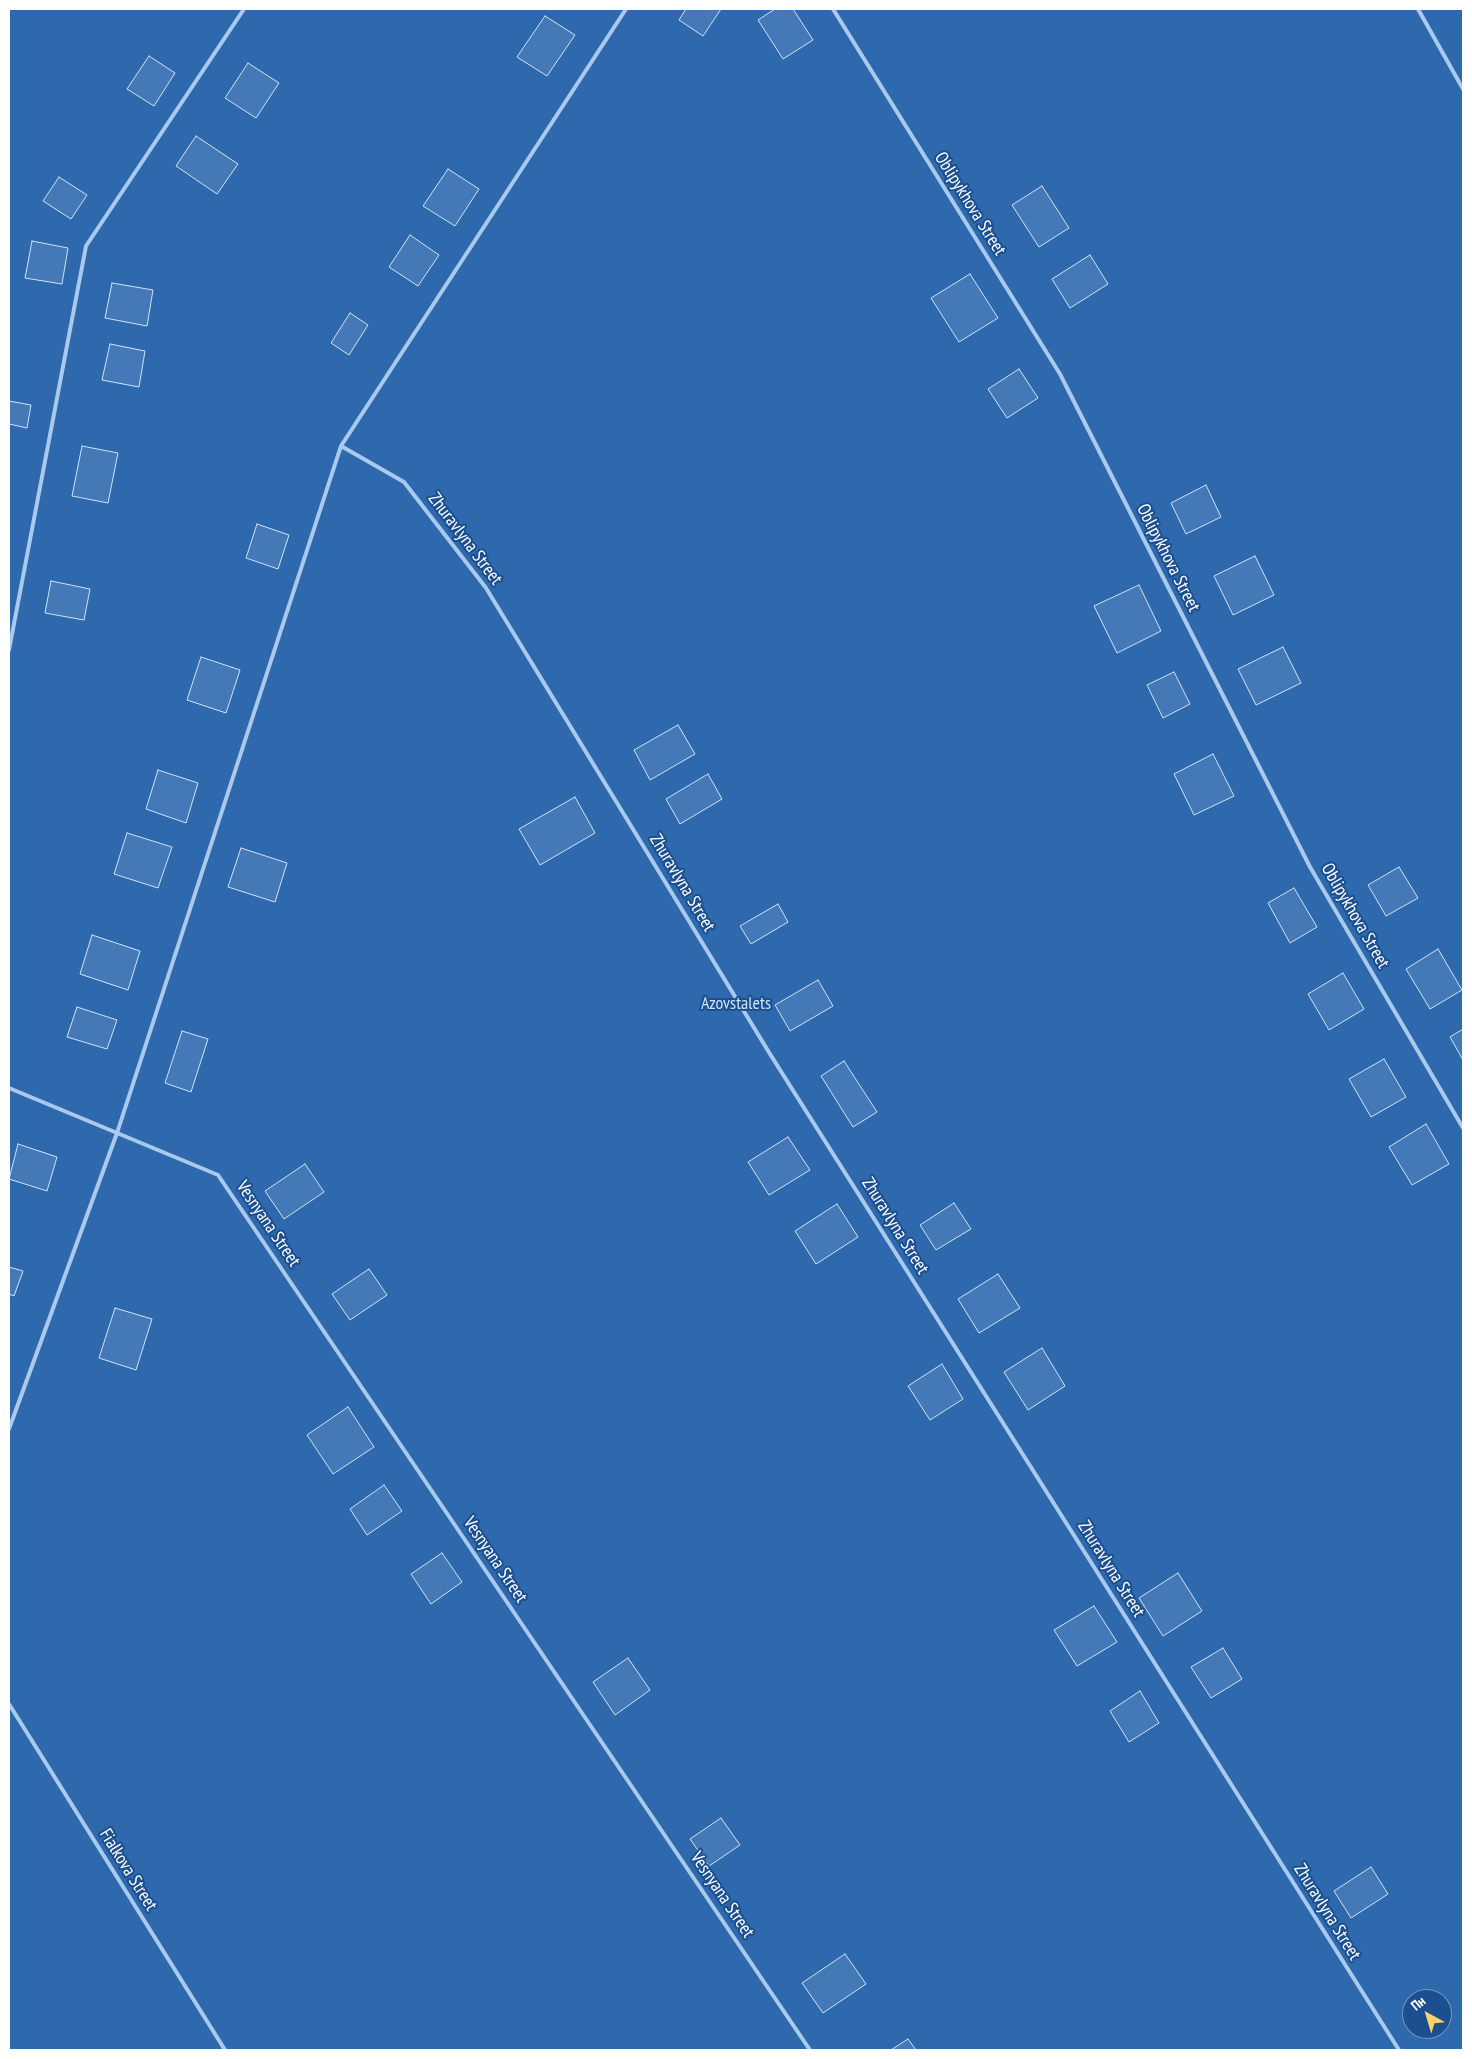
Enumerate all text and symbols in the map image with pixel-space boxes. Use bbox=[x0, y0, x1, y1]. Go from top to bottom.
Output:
street label: Oblipykhova Street bbox=[930, 148, 1010, 260]
street label: Zhuravlyna Street bbox=[423, 489, 507, 589]
street label: Oblipykhova Street bbox=[1132, 501, 1204, 615]
street label: Zhuravlyna Street bbox=[644, 830, 720, 936]
street label: Oblipykhova Street bbox=[1316, 860, 1394, 972]
park label: Azovstalets bbox=[701, 993, 771, 1015]
street label: Zhuravlyna Street bbox=[857, 1174, 933, 1278]
street label: Vesnyana Street bbox=[231, 1177, 305, 1271]
street label: Vesnyana Street bbox=[458, 1513, 532, 1607]
street label: Zhuravlyna Street bbox=[1073, 1517, 1149, 1621]
street label: Fialkova Street bbox=[94, 1825, 162, 1915]
street label: Vesnyana Street bbox=[685, 1848, 759, 1942]
street label: Zhuravlyna Street bbox=[1289, 1860, 1365, 1964]
north arrow bbox=[1402, 1989, 1452, 2039]
text: Пн bbox=[1407, 1992, 1429, 2014]

